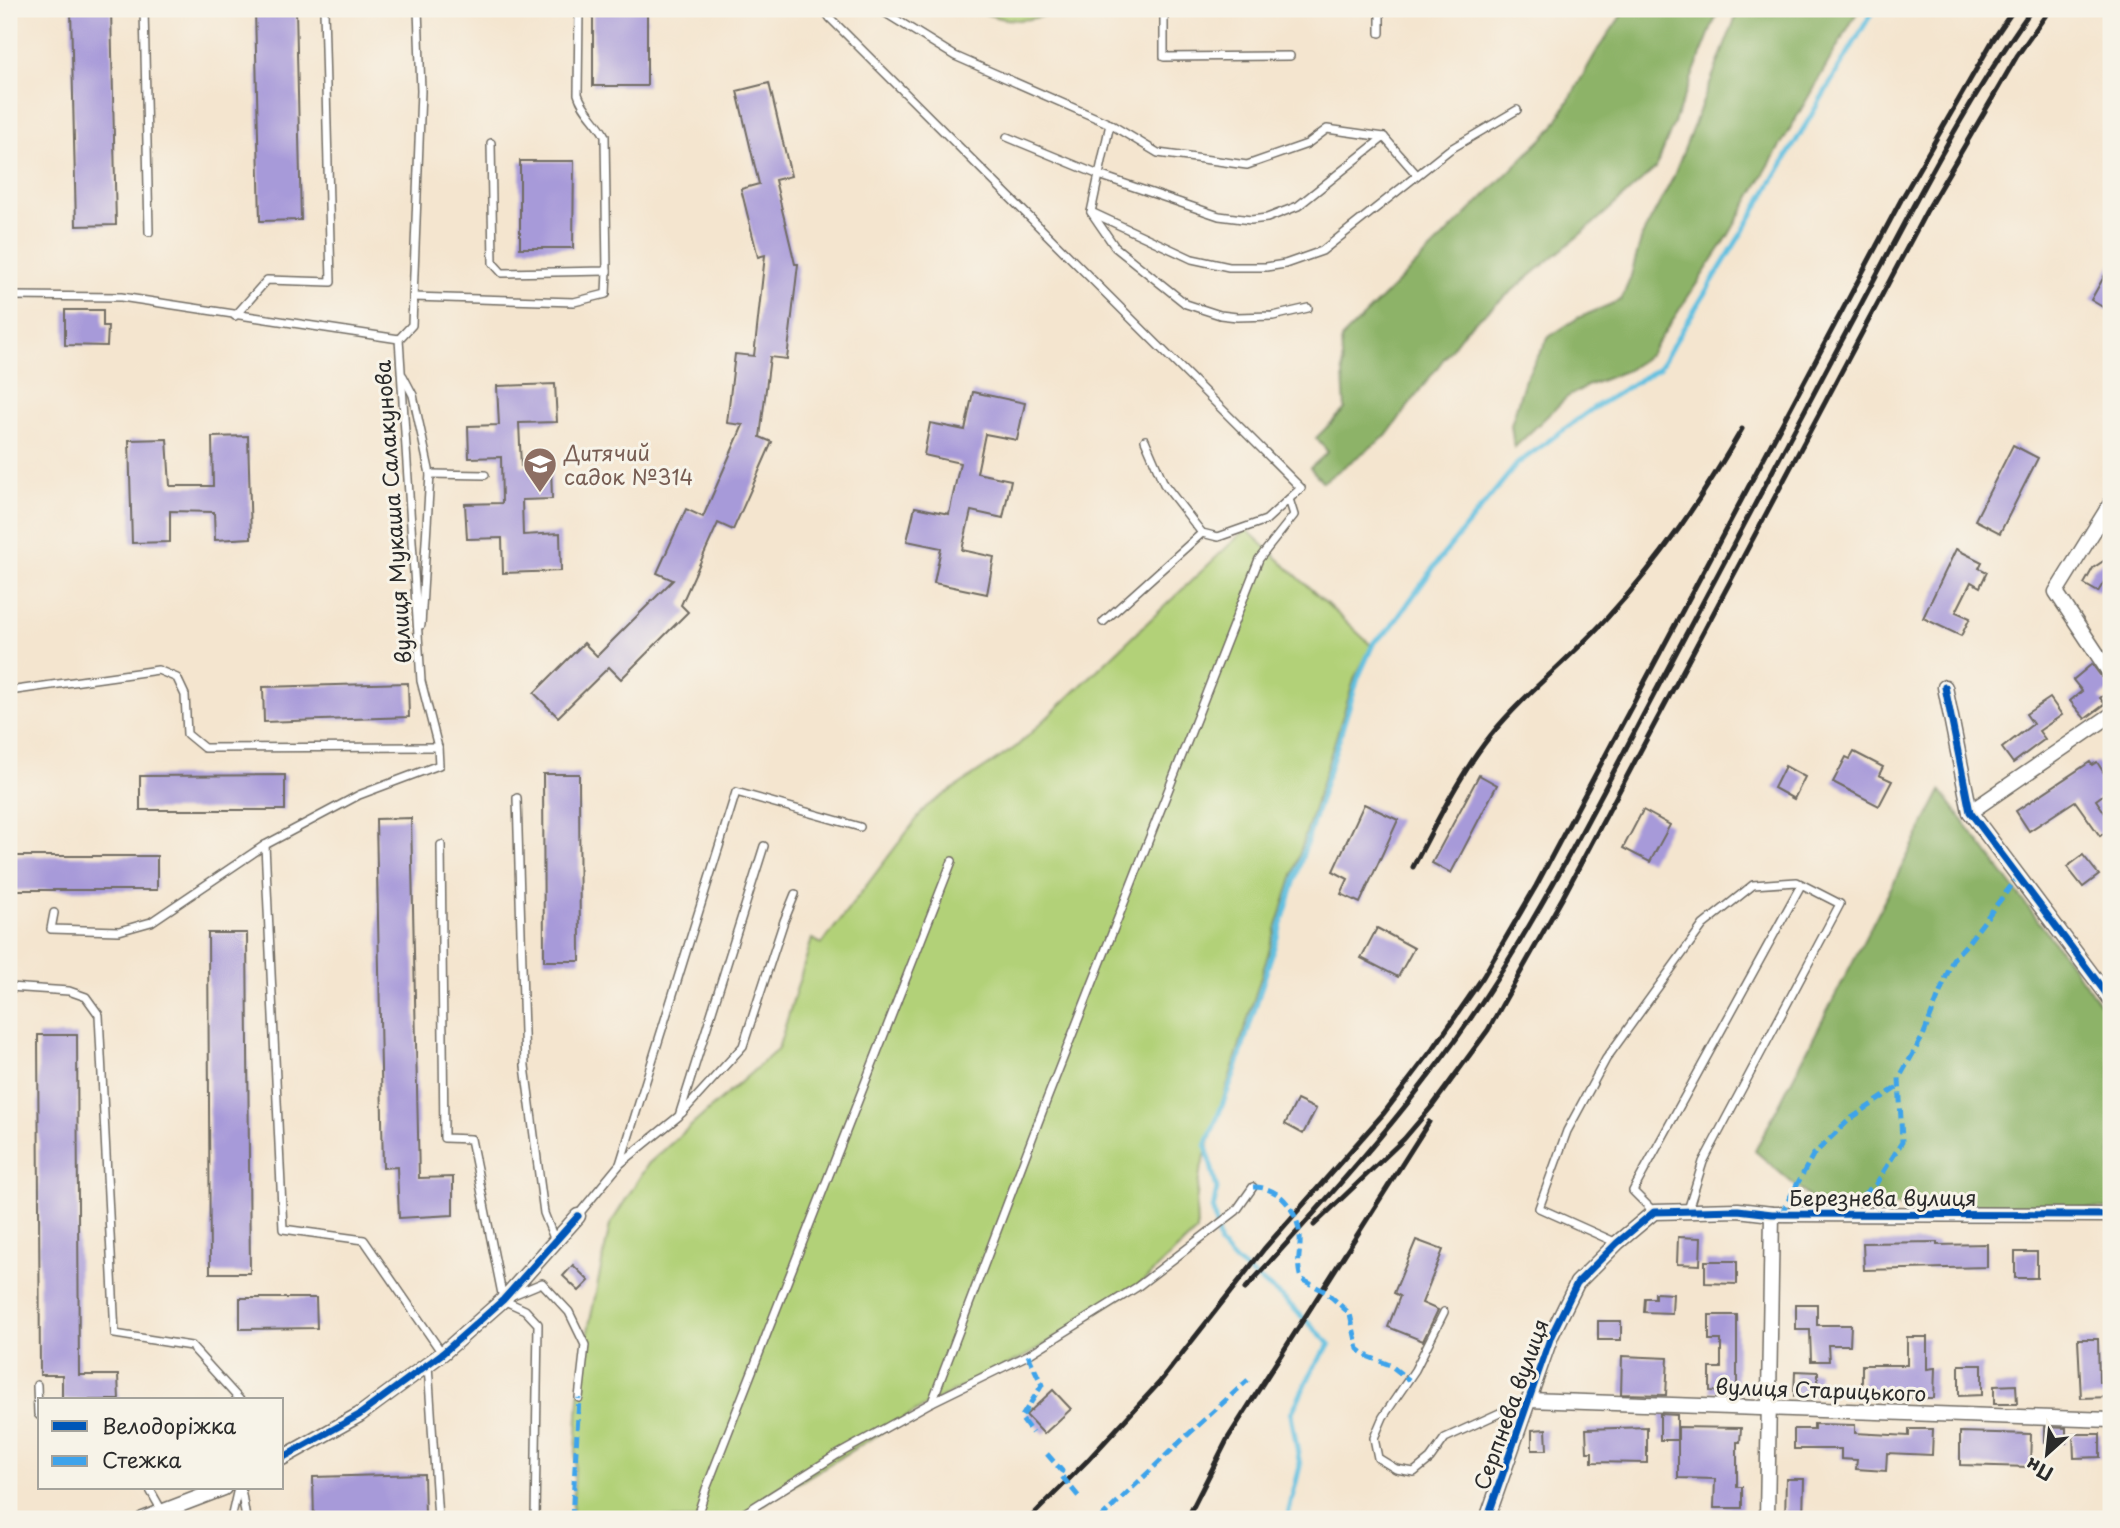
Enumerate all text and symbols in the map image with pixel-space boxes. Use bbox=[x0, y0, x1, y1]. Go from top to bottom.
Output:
street label: вулиця Мукаша Салакунова bbox=[365, 359, 419, 665]
place label: Дитячий садок №314 bbox=[563, 436, 693, 492]
school or university icon: Дитячий садок №314 bbox=[521, 445, 559, 494]
street label: Березнева вулиця bbox=[1789, 1181, 1977, 1213]
street label: Серпнева вулиця bbox=[1464, 1314, 1556, 1494]
street label: вулиця Старицького bbox=[1715, 1369, 1927, 1409]
legend bbox=[38, 1398, 284, 1490]
text: Велодоріжка bbox=[102, 1409, 237, 1441]
north arrow bbox=[2011, 1420, 2082, 1490]
text: Стежка bbox=[102, 1443, 182, 1475]
text: Пн bbox=[2020, 1451, 2057, 1489]

